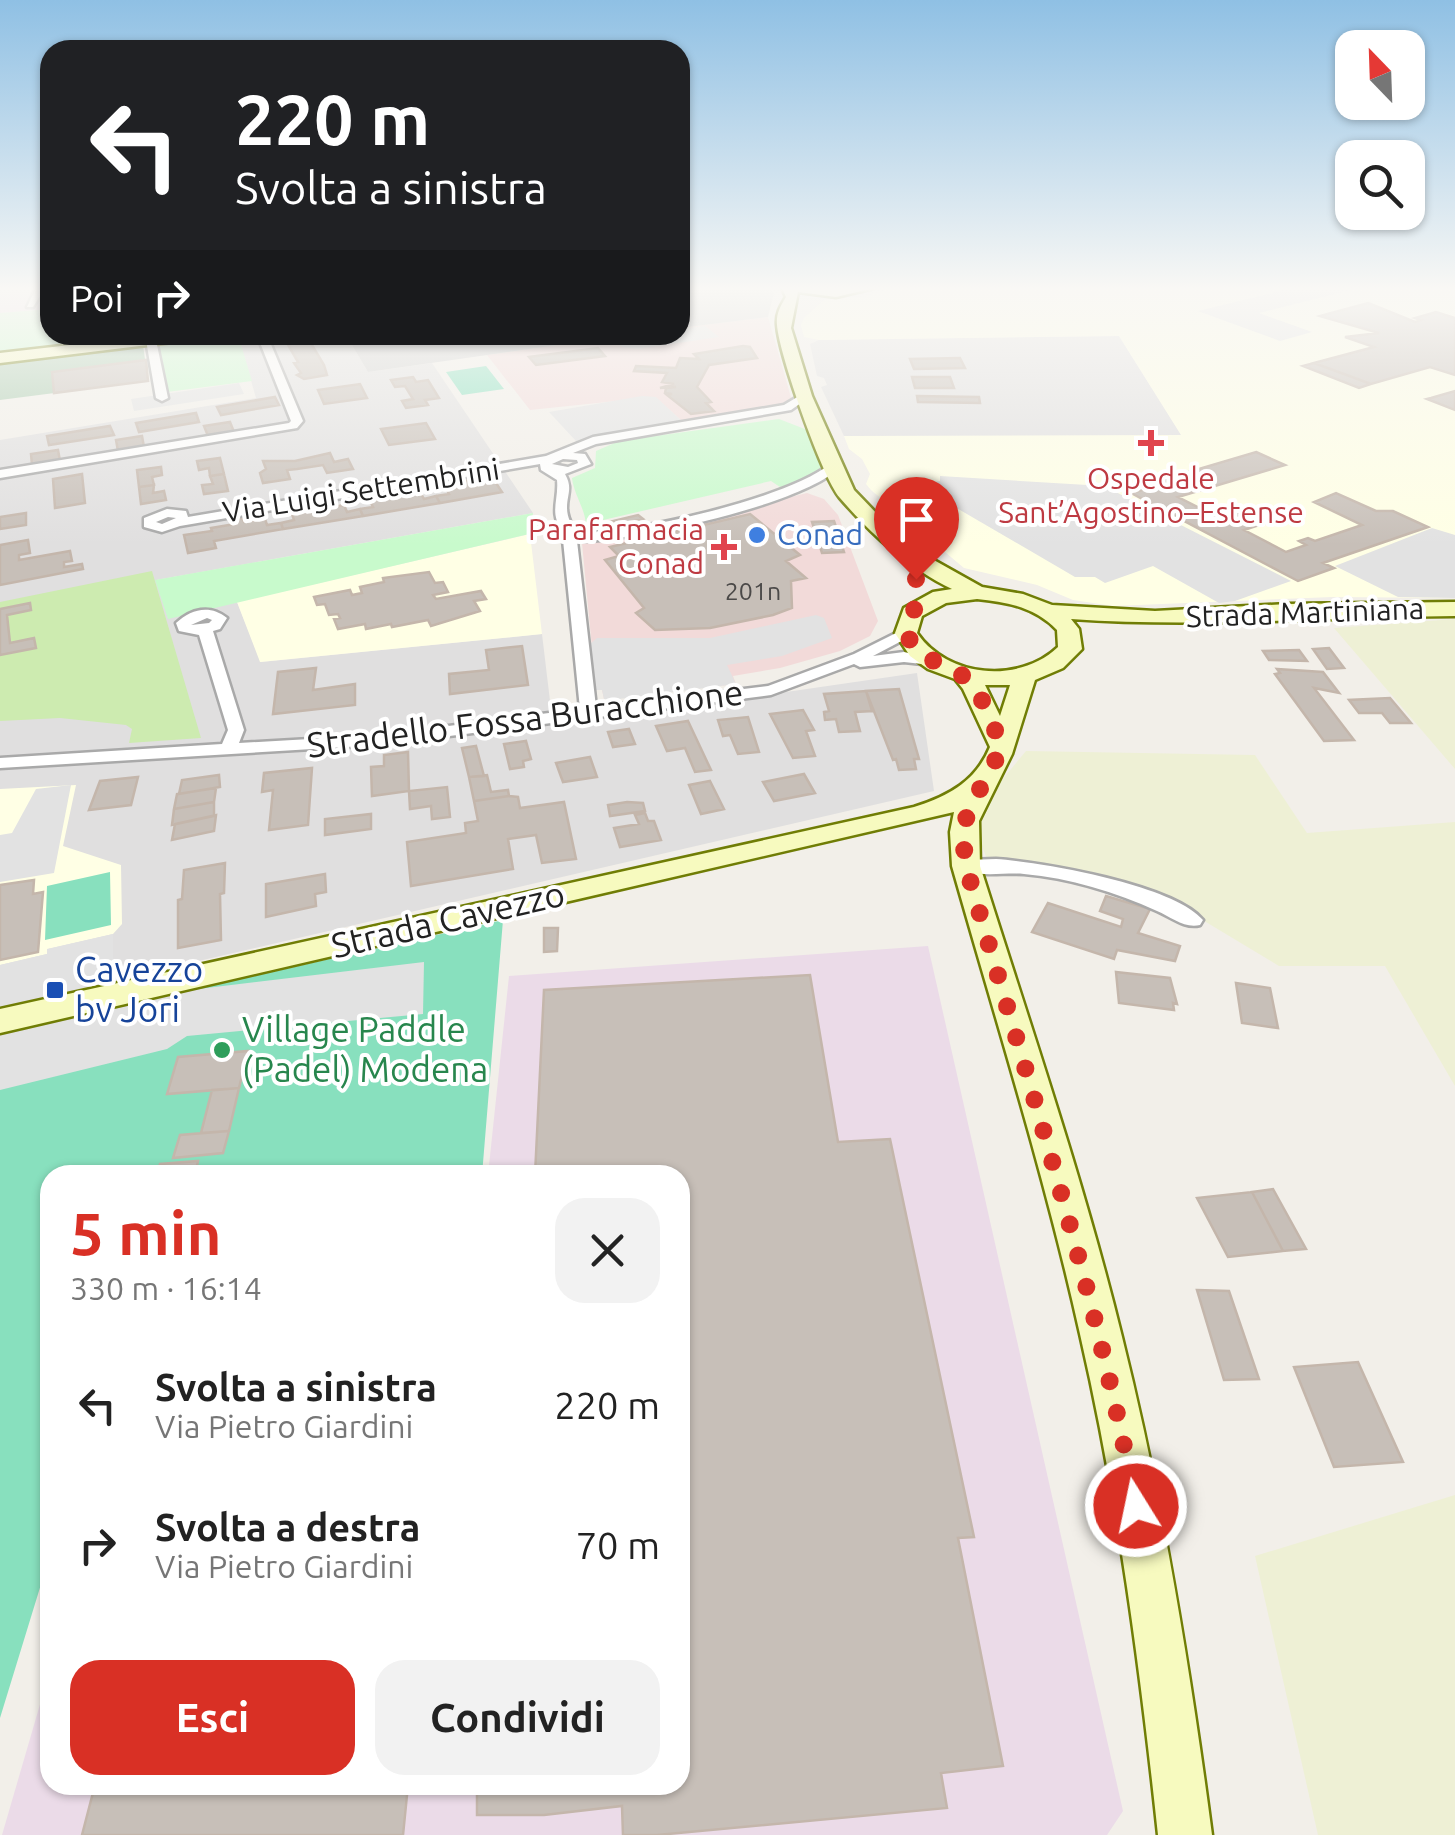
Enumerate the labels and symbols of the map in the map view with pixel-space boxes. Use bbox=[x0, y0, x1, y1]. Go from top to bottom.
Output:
north arrow bbox=[1335, 30, 1425, 120]
marker: Ospedale Sant’Agostino–Estense bbox=[1138, 430, 1164, 456]
street label: Via Luigi Settembrini bbox=[220, 451, 502, 529]
place label: Ospedale Sant’Agostino–Estense bbox=[998, 461, 1304, 529]
pin bbox=[874, 477, 959, 580]
place label: Parafarmacia Conad bbox=[528, 512, 704, 580]
place label: Conad bbox=[777, 517, 863, 551]
marker: Conad bbox=[746, 524, 768, 546]
marker: Parafarmacia Conad bbox=[713, 536, 735, 558]
house number: 201n bbox=[725, 577, 781, 605]
street label: Strada Martiniana bbox=[1185, 591, 1425, 633]
street label: Stradello Fossa Buracchione bbox=[304, 671, 745, 765]
street label: Strada Cavezzo bbox=[327, 873, 568, 965]
place label: Cavezzo bv Jori bbox=[75, 949, 203, 1029]
marker: Cavezzo bv Jori bbox=[44, 979, 66, 1001]
place label: Village Paddle (Padel) Modena bbox=[242, 1009, 488, 1089]
marker: Village Paddle (Padel) Modena bbox=[211, 1039, 233, 1061]
position arrow bbox=[1084, 1454, 1188, 1558]

